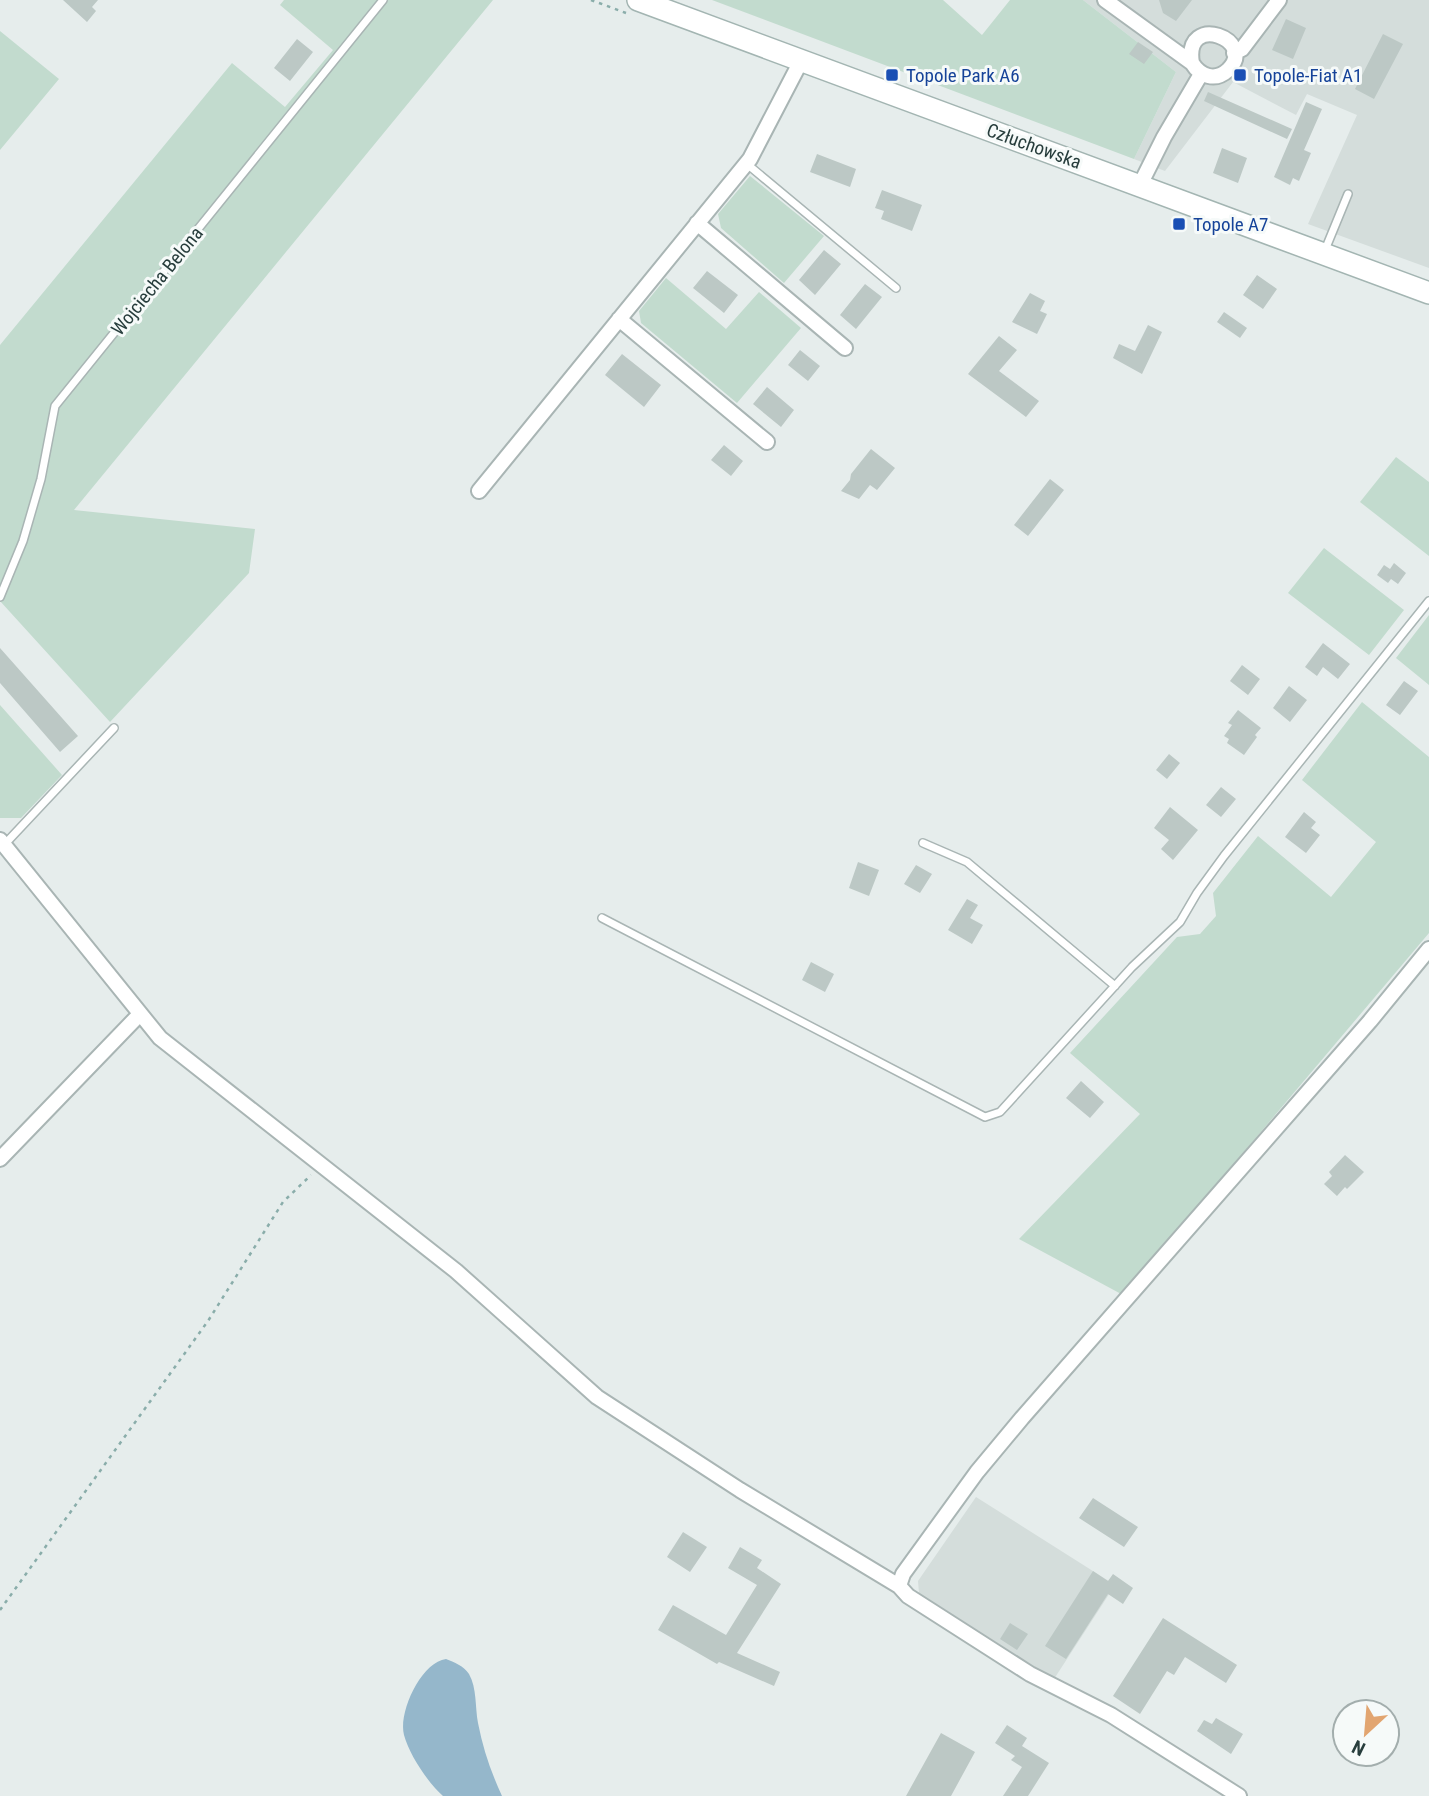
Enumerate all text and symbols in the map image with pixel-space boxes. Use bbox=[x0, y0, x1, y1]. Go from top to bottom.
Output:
place label: Topole Park A6 bbox=[906, 64, 1020, 87]
place label: Topole-Fiat A1 bbox=[1254, 64, 1362, 87]
marker: Topole Park A6 bbox=[884, 67, 900, 83]
marker: Topole-Fiat A1 bbox=[1232, 67, 1248, 83]
street label: Człuchowska bbox=[983, 118, 1085, 174]
place label: Topole A7 bbox=[1193, 213, 1268, 236]
marker: Topole A7 bbox=[1171, 216, 1187, 232]
street label: Wojciecha Belona bbox=[106, 222, 208, 340]
north arrow bbox=[1331, 1698, 1401, 1768]
text: N bbox=[1348, 1735, 1369, 1761]

